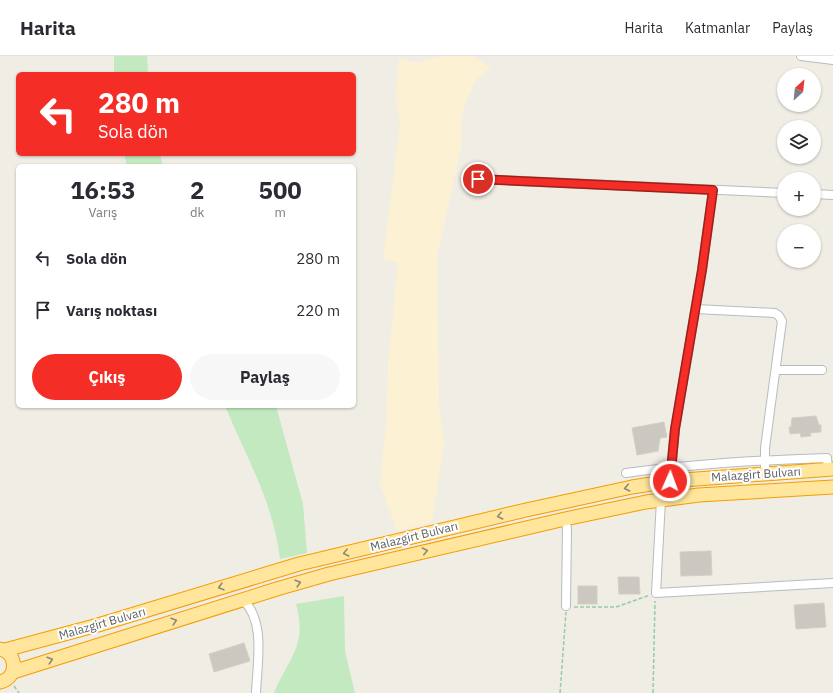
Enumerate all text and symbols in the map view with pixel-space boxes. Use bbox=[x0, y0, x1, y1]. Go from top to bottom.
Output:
text: Harita bbox=[20, 16, 76, 40]
text: Harita bbox=[625, 19, 663, 37]
text: Katmanlar bbox=[685, 19, 750, 37]
text: Paylaş bbox=[772, 19, 813, 37]
north arrow bbox=[777, 68, 821, 112]
map controls bbox=[777, 68, 821, 268]
text: 280 m bbox=[98, 84, 180, 121]
icon: left bbox=[32, 88, 84, 140]
text: Sola dön bbox=[98, 120, 168, 143]
button: layers bbox=[777, 120, 821, 164]
pin bbox=[461, 162, 495, 196]
icon: arrive bbox=[467, 168, 489, 190]
button: + bbox=[777, 172, 821, 216]
text: 16:53 bbox=[70, 174, 136, 206]
text: 2 bbox=[190, 174, 204, 206]
text: 500 bbox=[259, 174, 302, 206]
text: Varış bbox=[89, 204, 117, 221]
text: dk bbox=[190, 204, 204, 221]
text: m bbox=[274, 204, 286, 221]
button: − bbox=[777, 224, 821, 268]
icon: left bbox=[32, 247, 54, 269]
text: Sola dön bbox=[66, 249, 127, 268]
text: 280 m bbox=[296, 249, 340, 268]
icon: arrive bbox=[32, 299, 54, 321]
text: Varış noktası bbox=[66, 301, 157, 320]
text: 220 m bbox=[296, 301, 340, 320]
button: Çıkış bbox=[32, 354, 182, 400]
button: Paylaş bbox=[190, 354, 340, 400]
position arrow bbox=[649, 460, 691, 502]
street label: Malazgirt Bulvarı bbox=[711, 463, 801, 485]
one-way arrow bbox=[624, 483, 630, 491]
one-way arrow bbox=[497, 511, 503, 519]
street label: Malazgirt Bulvarı bbox=[369, 518, 459, 554]
one-way arrow bbox=[421, 547, 428, 555]
one-way arrow bbox=[343, 548, 350, 556]
one-way arrow bbox=[295, 579, 302, 588]
one-way arrow bbox=[218, 582, 225, 591]
street label: Malazgirt Bulvarı bbox=[57, 603, 147, 643]
one-way arrow bbox=[171, 617, 178, 626]
one-way arrow bbox=[46, 656, 53, 664]

